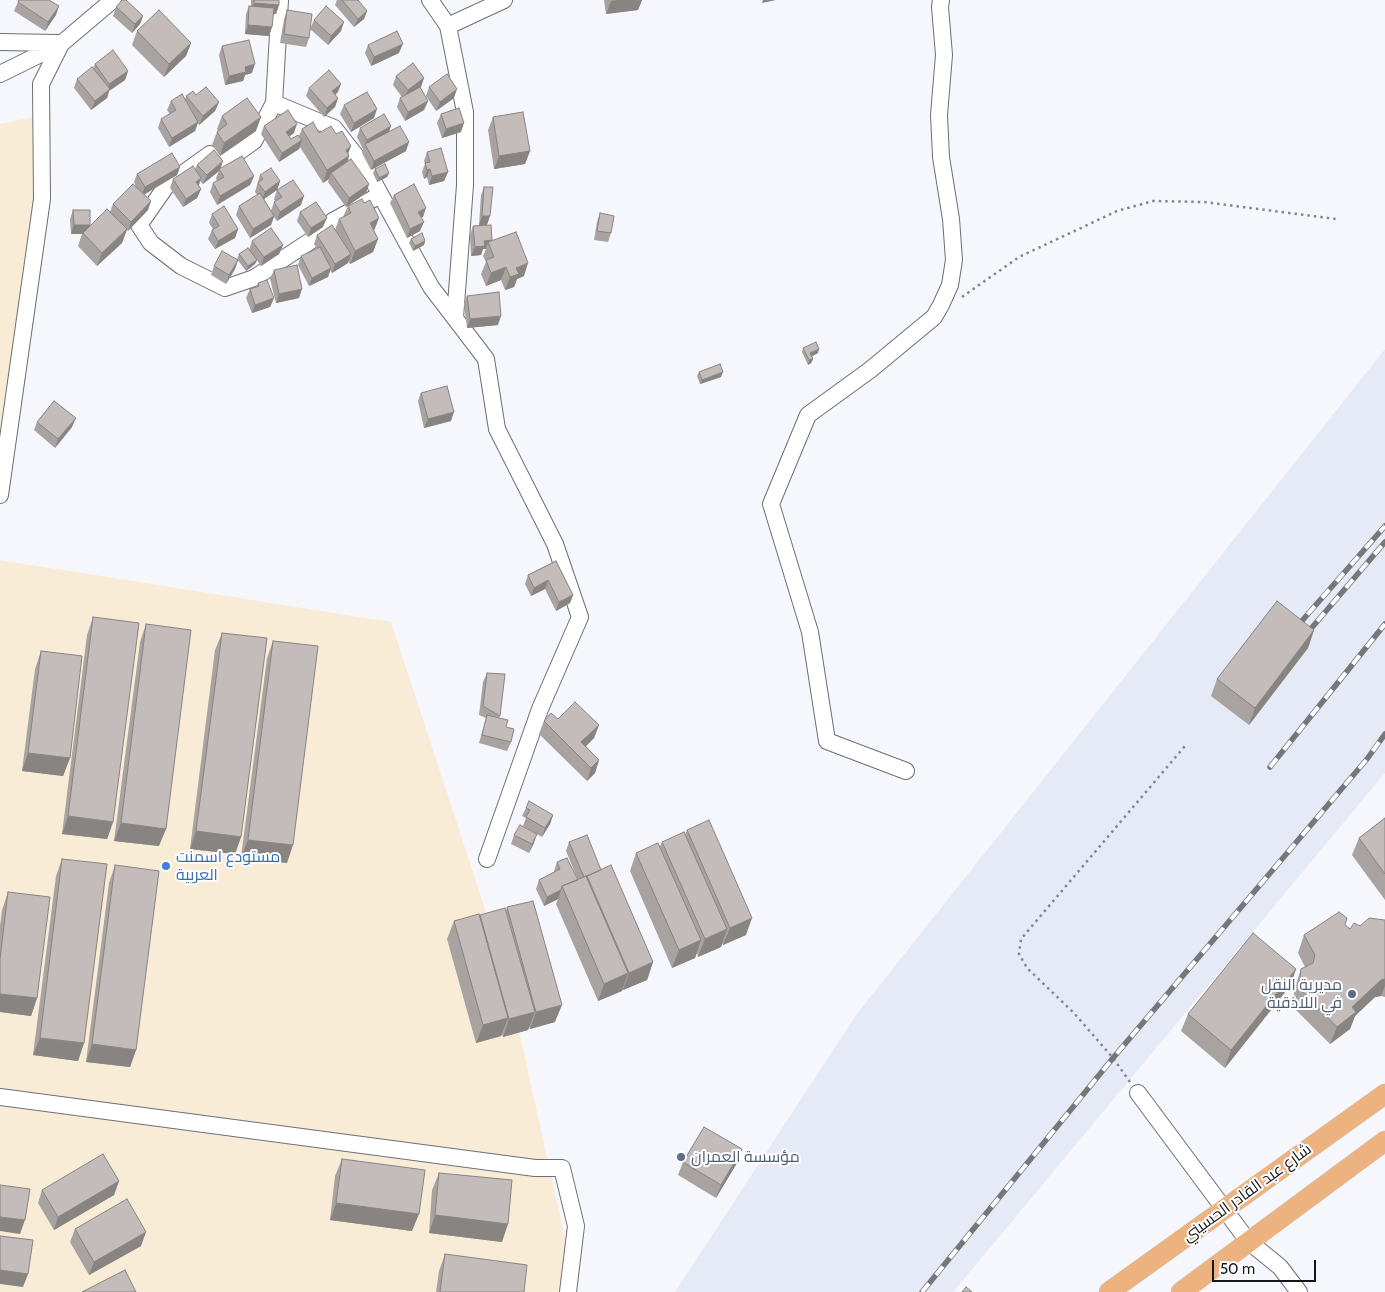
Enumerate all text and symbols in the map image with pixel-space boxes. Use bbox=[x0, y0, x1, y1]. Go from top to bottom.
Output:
place label: مستودع اسمنت العربية bbox=[176, 847, 280, 885]
marker: مستودع اسمنت العربية bbox=[160, 860, 172, 872]
place label: مديرية النقل في اللاذقية bbox=[1261, 975, 1342, 1013]
marker: مديرية النقل في اللاذقية bbox=[1346, 988, 1358, 1000]
street label: شارع عبد القادر الحسيني bbox=[1179, 1140, 1315, 1246]
place label: مؤسسة العمران bbox=[691, 1147, 800, 1167]
marker: مؤسسة العمران bbox=[675, 1151, 687, 1163]
scale bar bbox=[1215, 1250, 1319, 1282]
text: 50 m bbox=[1220, 1260, 1255, 1278]

